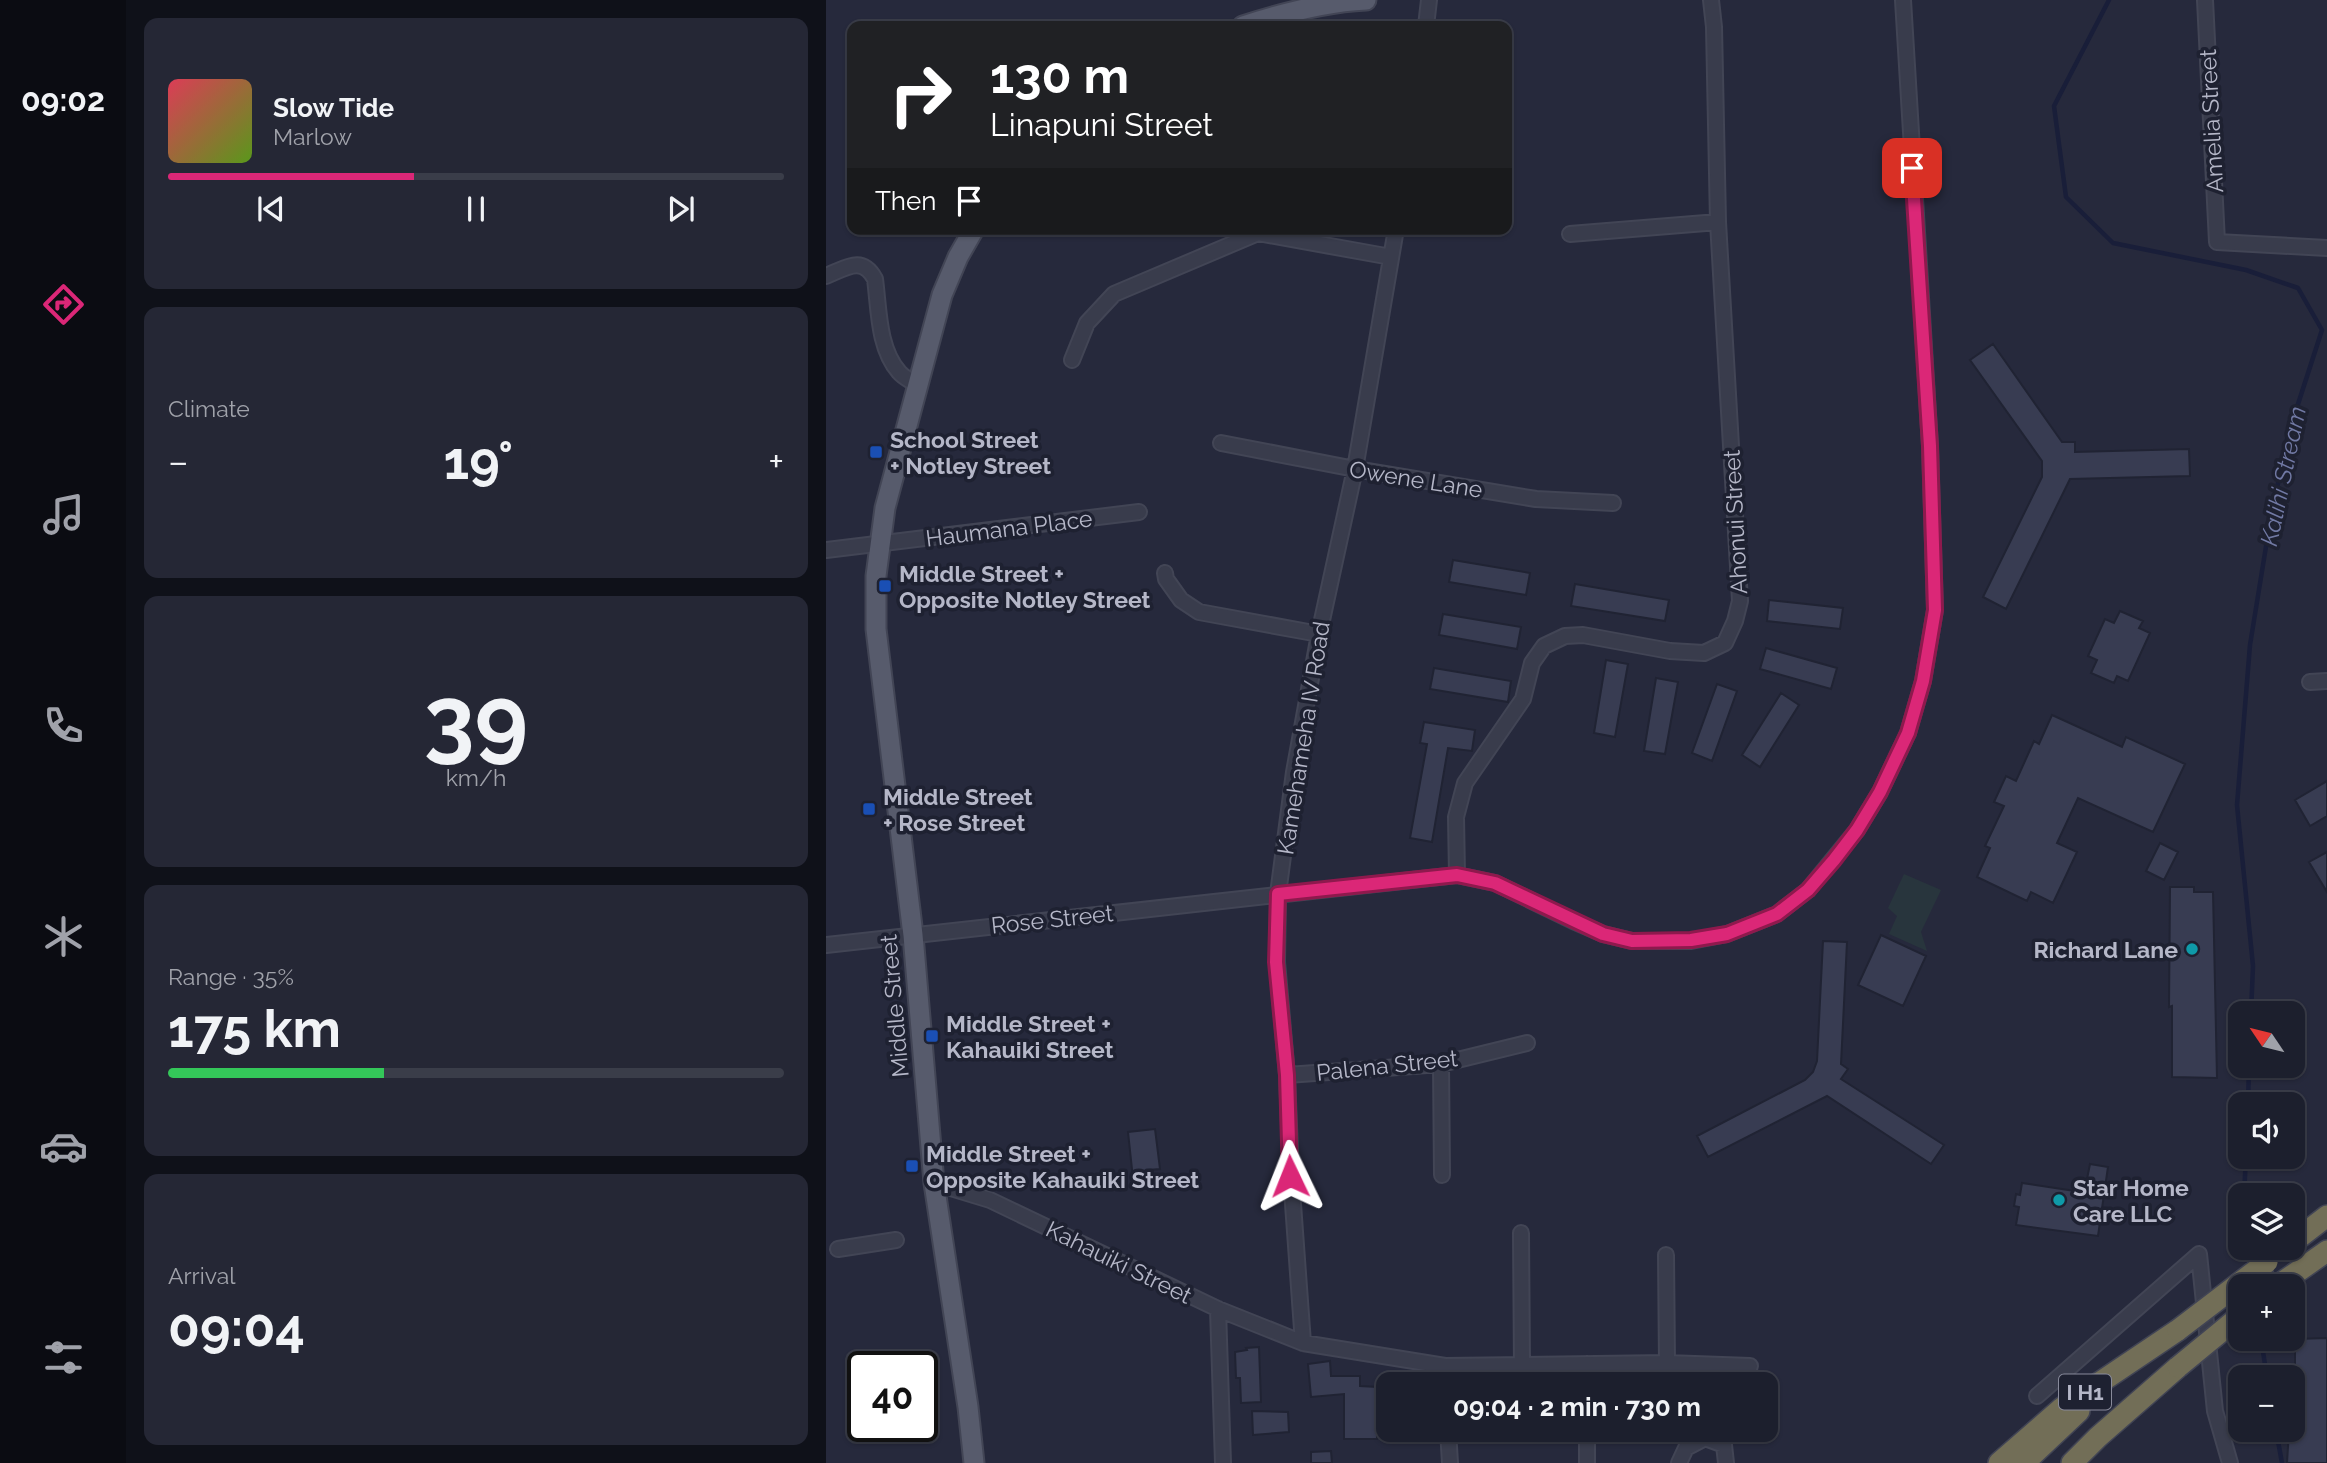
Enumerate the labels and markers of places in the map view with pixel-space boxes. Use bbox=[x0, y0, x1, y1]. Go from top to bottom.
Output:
pin bbox=[1882, 138, 1942, 198]
place label: School Street + Notley Street bbox=[890, 426, 1051, 479]
marker: School Street + Notley Street bbox=[868, 444, 884, 460]
place label: Middle Street + Opposite Notley Street bbox=[899, 560, 1151, 613]
marker: Middle Street + Opposite Notley Street bbox=[877, 578, 893, 594]
place label: Middle Street + Rose Street bbox=[883, 783, 1033, 836]
marker: Middle Street + Rose Street bbox=[861, 801, 877, 817]
place label: Richard Lane bbox=[2033, 936, 2178, 963]
marker: Richard Lane bbox=[2184, 941, 2200, 957]
place label: Middle Street + Kahauiki Street bbox=[946, 1010, 1114, 1063]
marker: Middle Street + Kahauiki Street bbox=[924, 1028, 940, 1044]
place label: Middle Street + Opposite Kahauiki Street bbox=[926, 1140, 1199, 1193]
marker: Middle Street + Opposite Kahauiki Street bbox=[904, 1158, 920, 1174]
place label: Star Home Care LLC bbox=[2073, 1174, 2189, 1227]
marker: Star Home Care LLC bbox=[2051, 1192, 2067, 1208]

